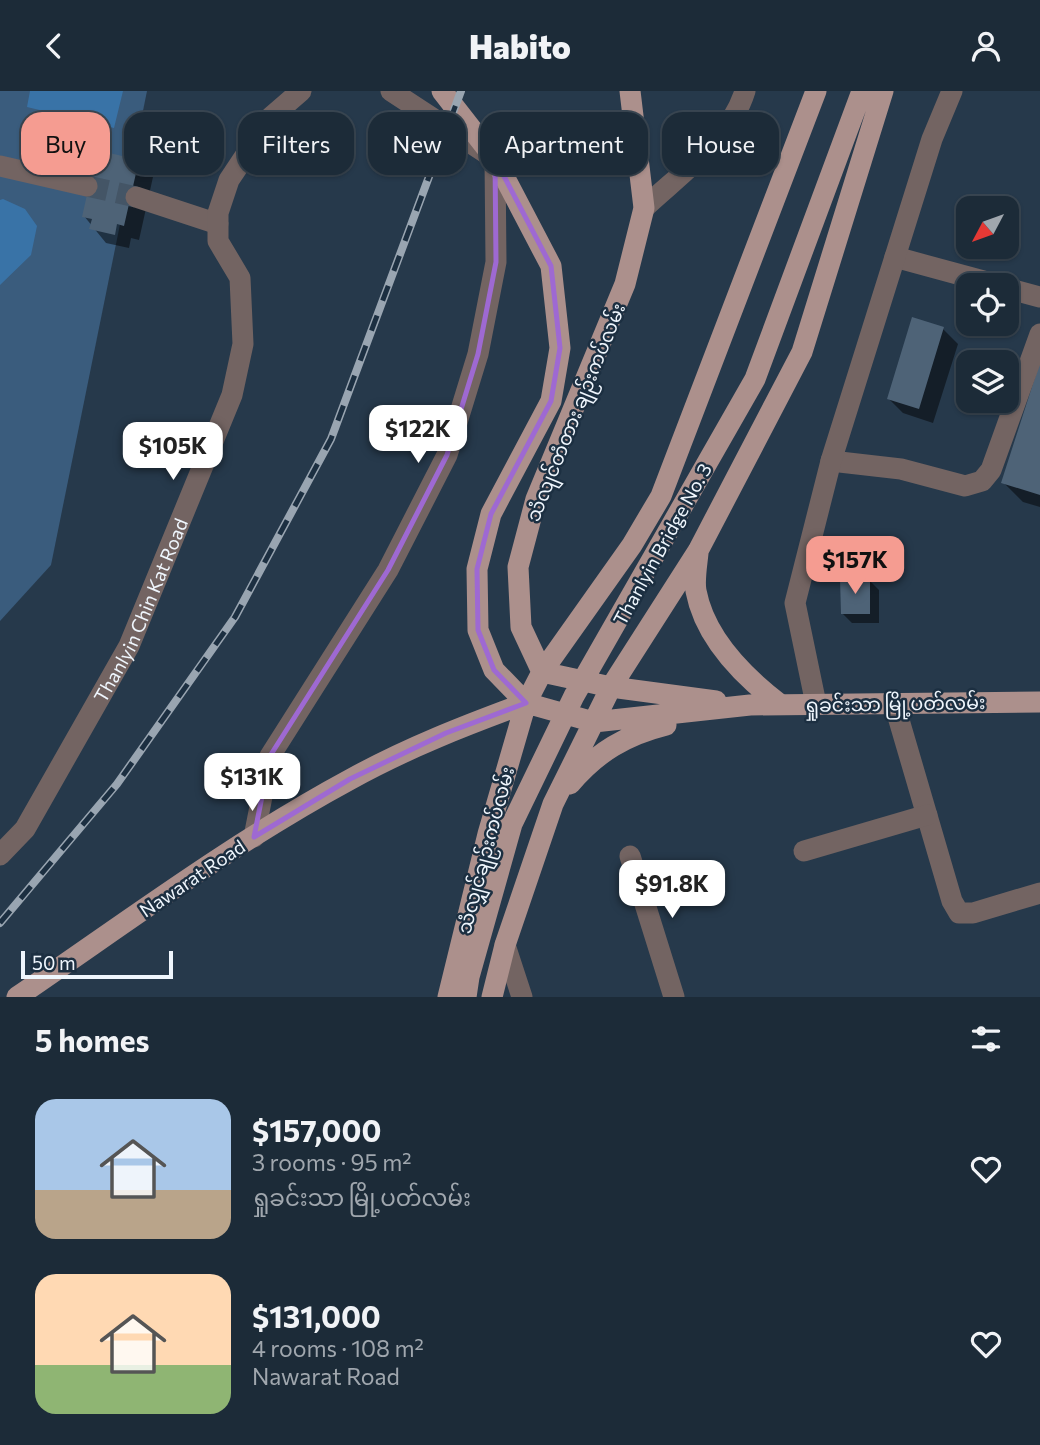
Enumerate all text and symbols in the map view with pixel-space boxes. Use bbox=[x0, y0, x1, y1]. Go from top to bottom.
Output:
text: Habito bbox=[469, 26, 571, 66]
icon: back bbox=[35, 27, 73, 65]
icon: person bbox=[967, 27, 1005, 65]
chip: Buy bbox=[21, 112, 110, 175]
chip: Rent bbox=[124, 112, 224, 175]
chip: Filters bbox=[238, 112, 354, 175]
chip: New bbox=[368, 112, 466, 175]
chip: Apartment bbox=[480, 112, 648, 175]
chip: House bbox=[662, 112, 779, 175]
north arrow bbox=[956, 196, 1018, 259]
map controls bbox=[956, 196, 1019, 413]
button: locate bbox=[956, 273, 1019, 336]
street label: သံလျင်တံတား ချဉ်းကပ်လမ်း bbox=[519, 299, 634, 526]
button: layers bbox=[956, 350, 1019, 413]
pin: $122K bbox=[369, 405, 467, 465]
text: $122K bbox=[385, 414, 451, 442]
pin: $105K bbox=[124, 423, 222, 482]
text: $105K bbox=[139, 431, 207, 459]
street label: Thanlyin Bridge No. 3 bbox=[608, 459, 716, 629]
street label: Thanlyin Chin Kat Road bbox=[88, 515, 192, 706]
pin: $157K bbox=[806, 537, 904, 596]
text: $157K bbox=[822, 545, 888, 573]
street label: ရှုခင်းသာ မြို့ပတ်လမ်း bbox=[804, 688, 986, 721]
pin: $131K bbox=[203, 753, 301, 813]
text: $131K bbox=[220, 762, 284, 790]
street label: သံလျှင်ချဉ်းကပ်လမ်း bbox=[450, 763, 524, 938]
street label: Nawarat Road bbox=[135, 834, 249, 922]
pin: $91.8K bbox=[615, 861, 729, 920]
text: $91.8K bbox=[635, 869, 709, 897]
scale bar bbox=[21, 948, 173, 980]
text: 50 m bbox=[32, 951, 76, 974]
icon: filters bbox=[967, 1020, 1005, 1058]
text: 5 homes bbox=[35, 1021, 149, 1058]
text: $157,000 bbox=[252, 1111, 381, 1148]
icon: home bbox=[91, 1127, 175, 1211]
text: 3 rooms · 95 m² bbox=[252, 1148, 411, 1176]
icon: heart bbox=[967, 1150, 1005, 1188]
text: ရှုခင်းသာ မြို့ပတ်လမ်း bbox=[252, 1183, 471, 1211]
text: $131,000 bbox=[252, 1297, 381, 1334]
icon: home bbox=[91, 1302, 175, 1386]
icon: heart bbox=[967, 1325, 1005, 1363]
text: 4 rooms · 108 m² bbox=[252, 1334, 424, 1362]
text: Nawarat Road bbox=[252, 1362, 400, 1390]

